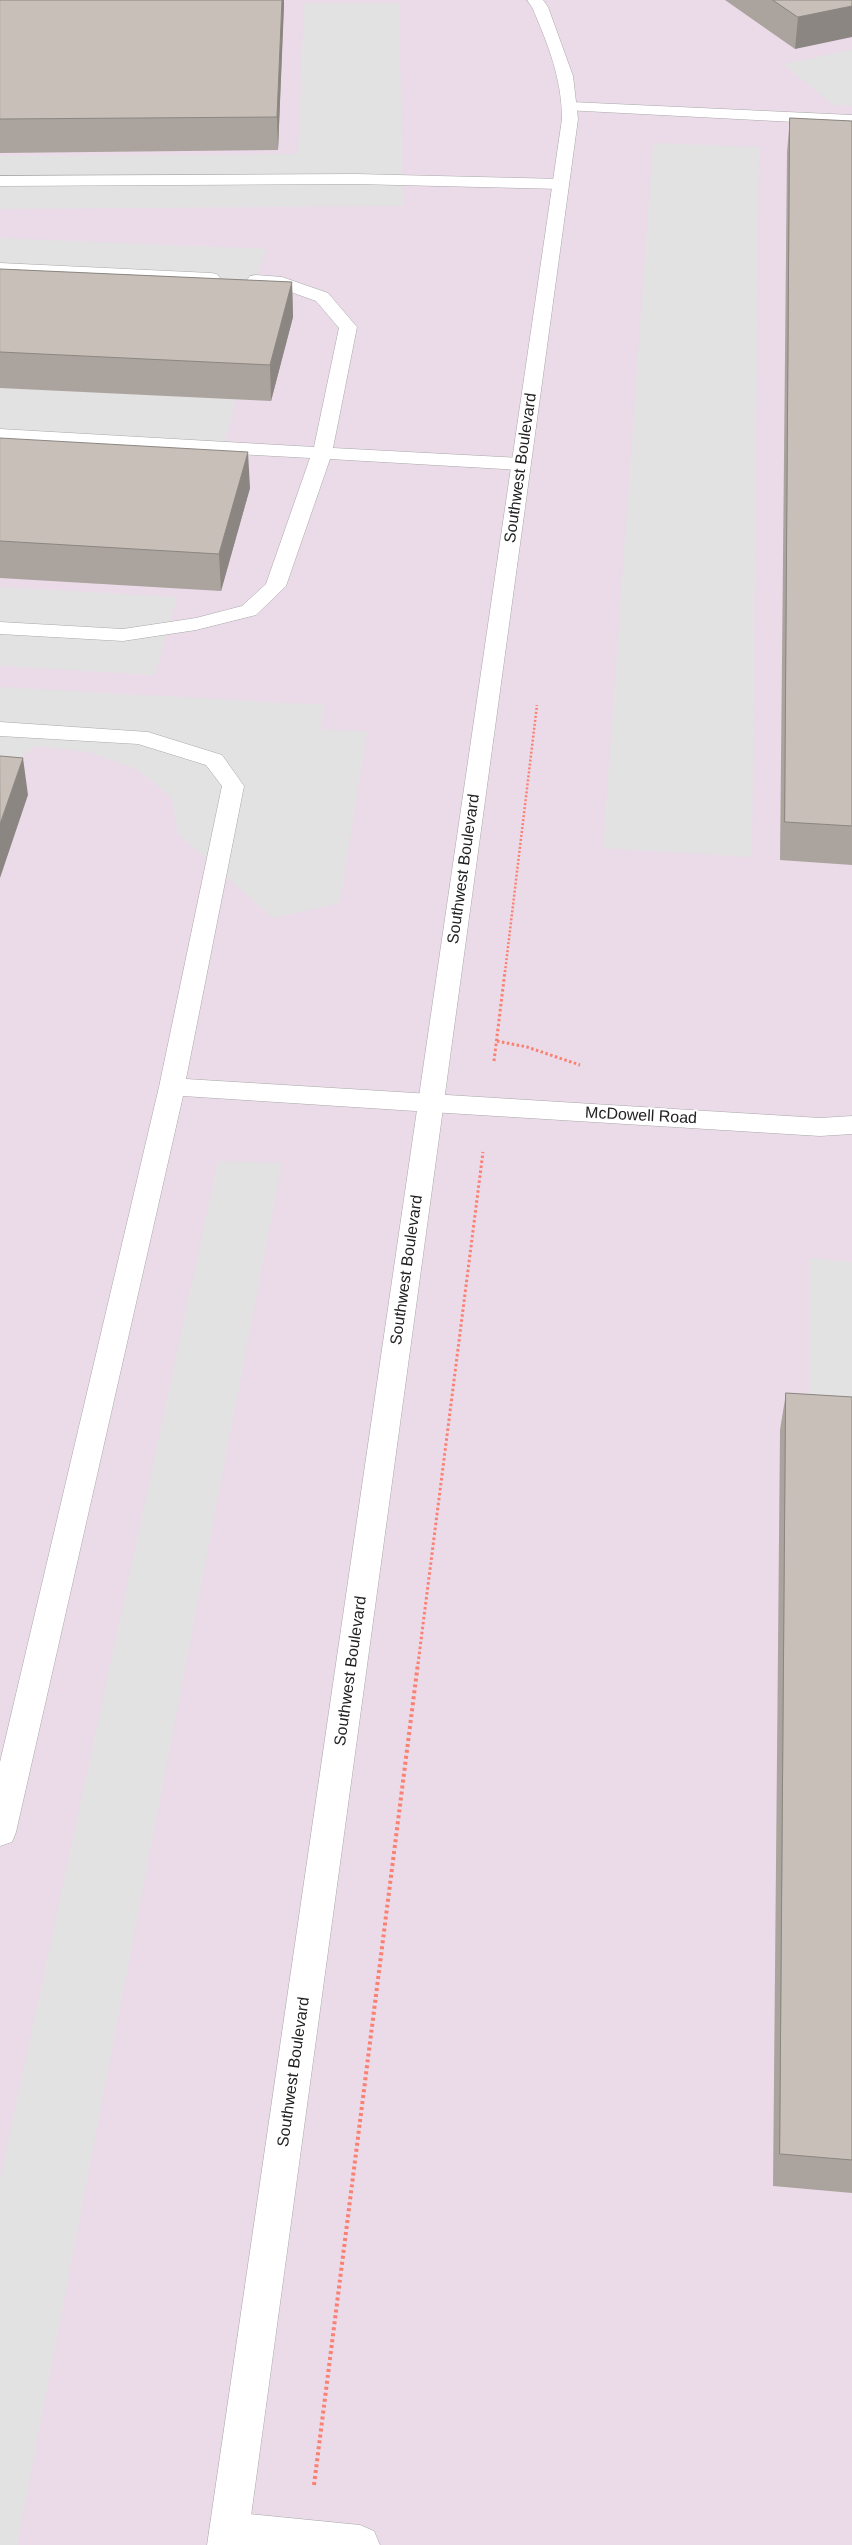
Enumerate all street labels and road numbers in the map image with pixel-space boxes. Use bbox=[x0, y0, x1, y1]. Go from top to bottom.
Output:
street label: Southwest Boulevard bbox=[501, 392, 541, 544]
street label: Southwest Boulevard bbox=[444, 793, 484, 945]
street label: McDowell Road bbox=[585, 1103, 697, 1129]
street label: Southwest Boulevard bbox=[387, 1194, 427, 1346]
street label: Southwest Boulevard bbox=[331, 1595, 371, 1747]
street label: Southwest Boulevard bbox=[274, 1996, 314, 2148]

